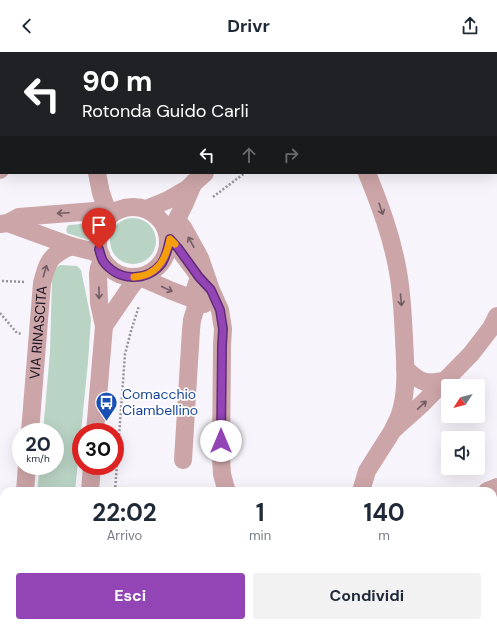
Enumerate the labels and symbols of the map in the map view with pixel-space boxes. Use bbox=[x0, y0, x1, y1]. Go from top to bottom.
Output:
one-way arrow bbox=[378, 203, 386, 215]
pin bbox=[82, 208, 116, 249]
one-way arrow bbox=[57, 209, 70, 217]
one-way arrow bbox=[186, 236, 194, 248]
one-way arrow bbox=[42, 265, 49, 278]
street label: VIA RINASCITA bbox=[25, 285, 51, 380]
one-way arrow bbox=[95, 286, 102, 299]
one-way arrow bbox=[160, 286, 172, 293]
one-way arrow bbox=[398, 293, 405, 306]
north arrow bbox=[441, 379, 485, 423]
place label: Comacchio Ciambellino bbox=[122, 385, 198, 419]
bus stop icon: Comacchio Ciambellino bbox=[94, 389, 120, 422]
one-way arrow bbox=[417, 400, 427, 409]
position arrow bbox=[200, 420, 242, 462]
speed limit sign: 30 bbox=[72, 423, 124, 475]

